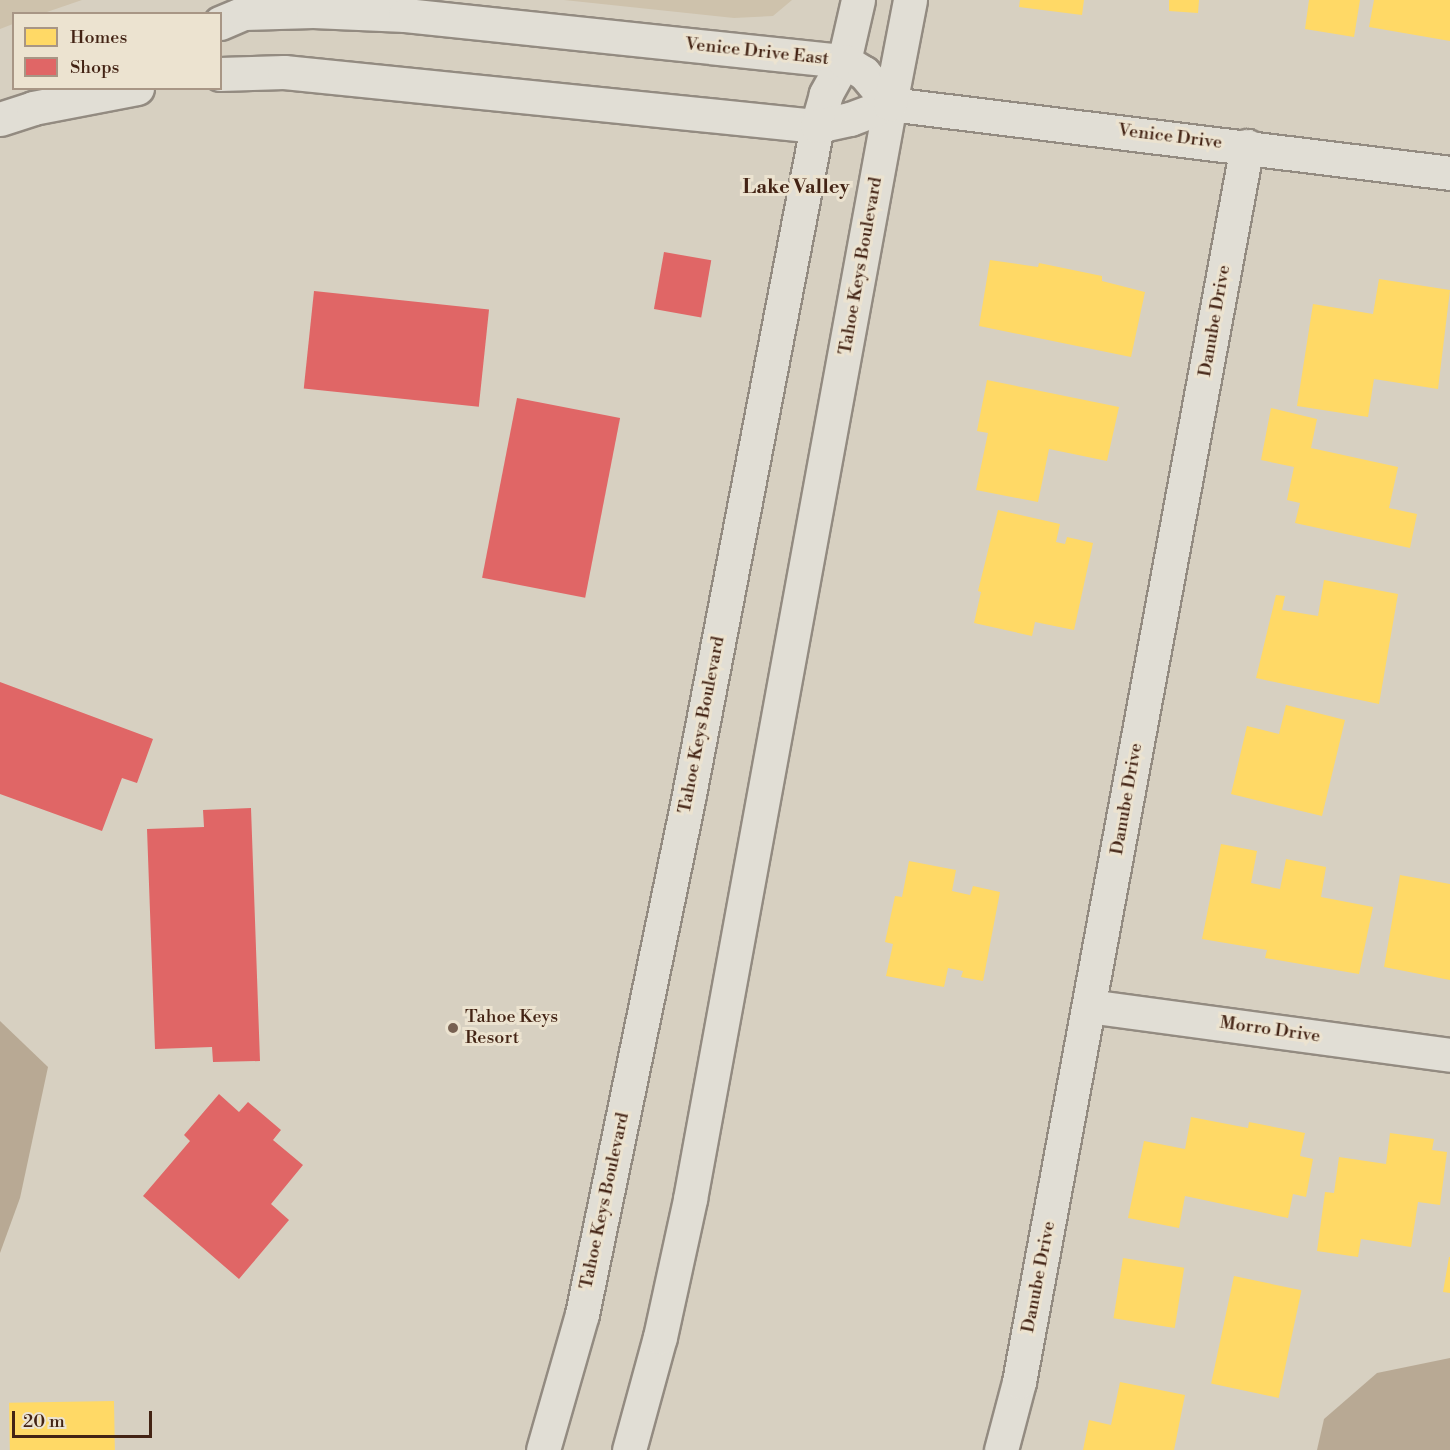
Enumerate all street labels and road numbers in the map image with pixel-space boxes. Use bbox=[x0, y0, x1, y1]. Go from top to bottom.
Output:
street label: Venice Drive East bbox=[684, 34, 830, 70]
street label: Venice Drive bbox=[1117, 120, 1223, 154]
street label: Tahoe Keys Boulevard bbox=[835, 175, 887, 357]
street label: Danube Drive bbox=[1195, 263, 1235, 379]
street label: Tahoe Keys Boulevard bbox=[674, 635, 730, 815]
street label: Danube Drive bbox=[1107, 741, 1147, 857]
street label: Morro Drive bbox=[1218, 1012, 1322, 1048]
street label: Tahoe Keys Boulevard bbox=[576, 1111, 634, 1291]
street label: Danube Drive bbox=[1018, 1219, 1060, 1335]

